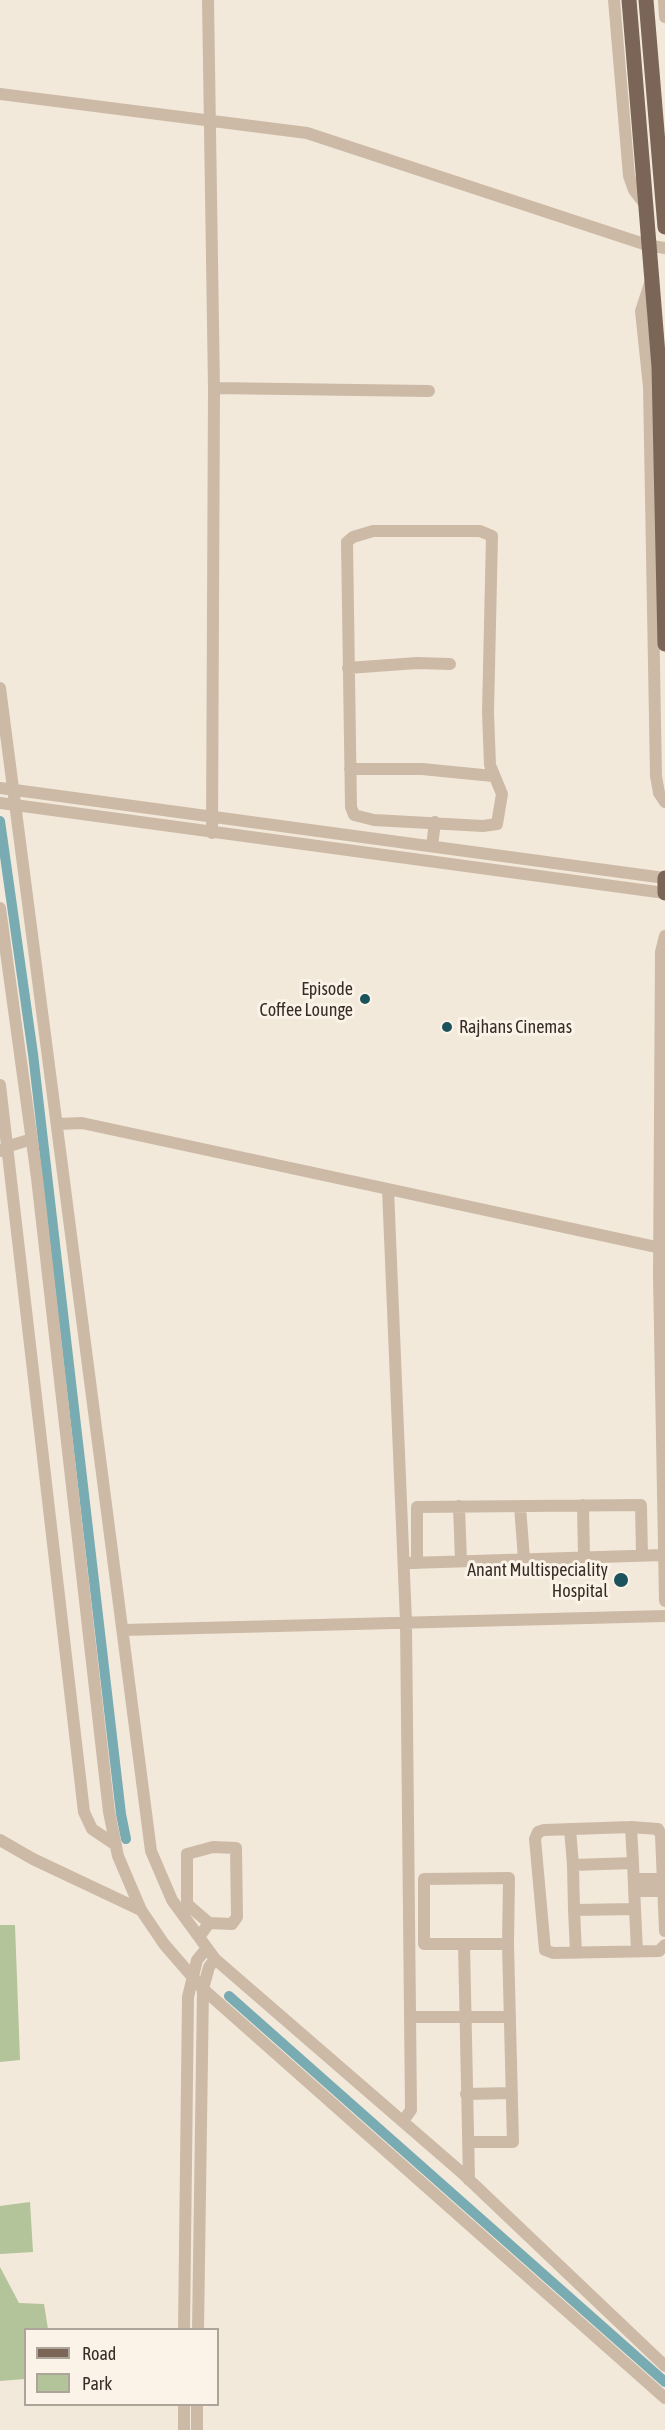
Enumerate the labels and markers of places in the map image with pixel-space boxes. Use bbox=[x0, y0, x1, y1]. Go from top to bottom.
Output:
place label: Episode Coffee Lounge bbox=[260, 978, 353, 1020]
marker: Episode Coffee Lounge bbox=[358, 992, 372, 1006]
place label: Rajhans Cinemas bbox=[459, 1016, 572, 1038]
marker: Rajhans Cinemas bbox=[440, 1020, 454, 1034]
place label: Anant Multispeciality Hospital bbox=[467, 1559, 608, 1602]
marker: Anant Multispeciality Hospital bbox=[612, 1571, 630, 1589]

